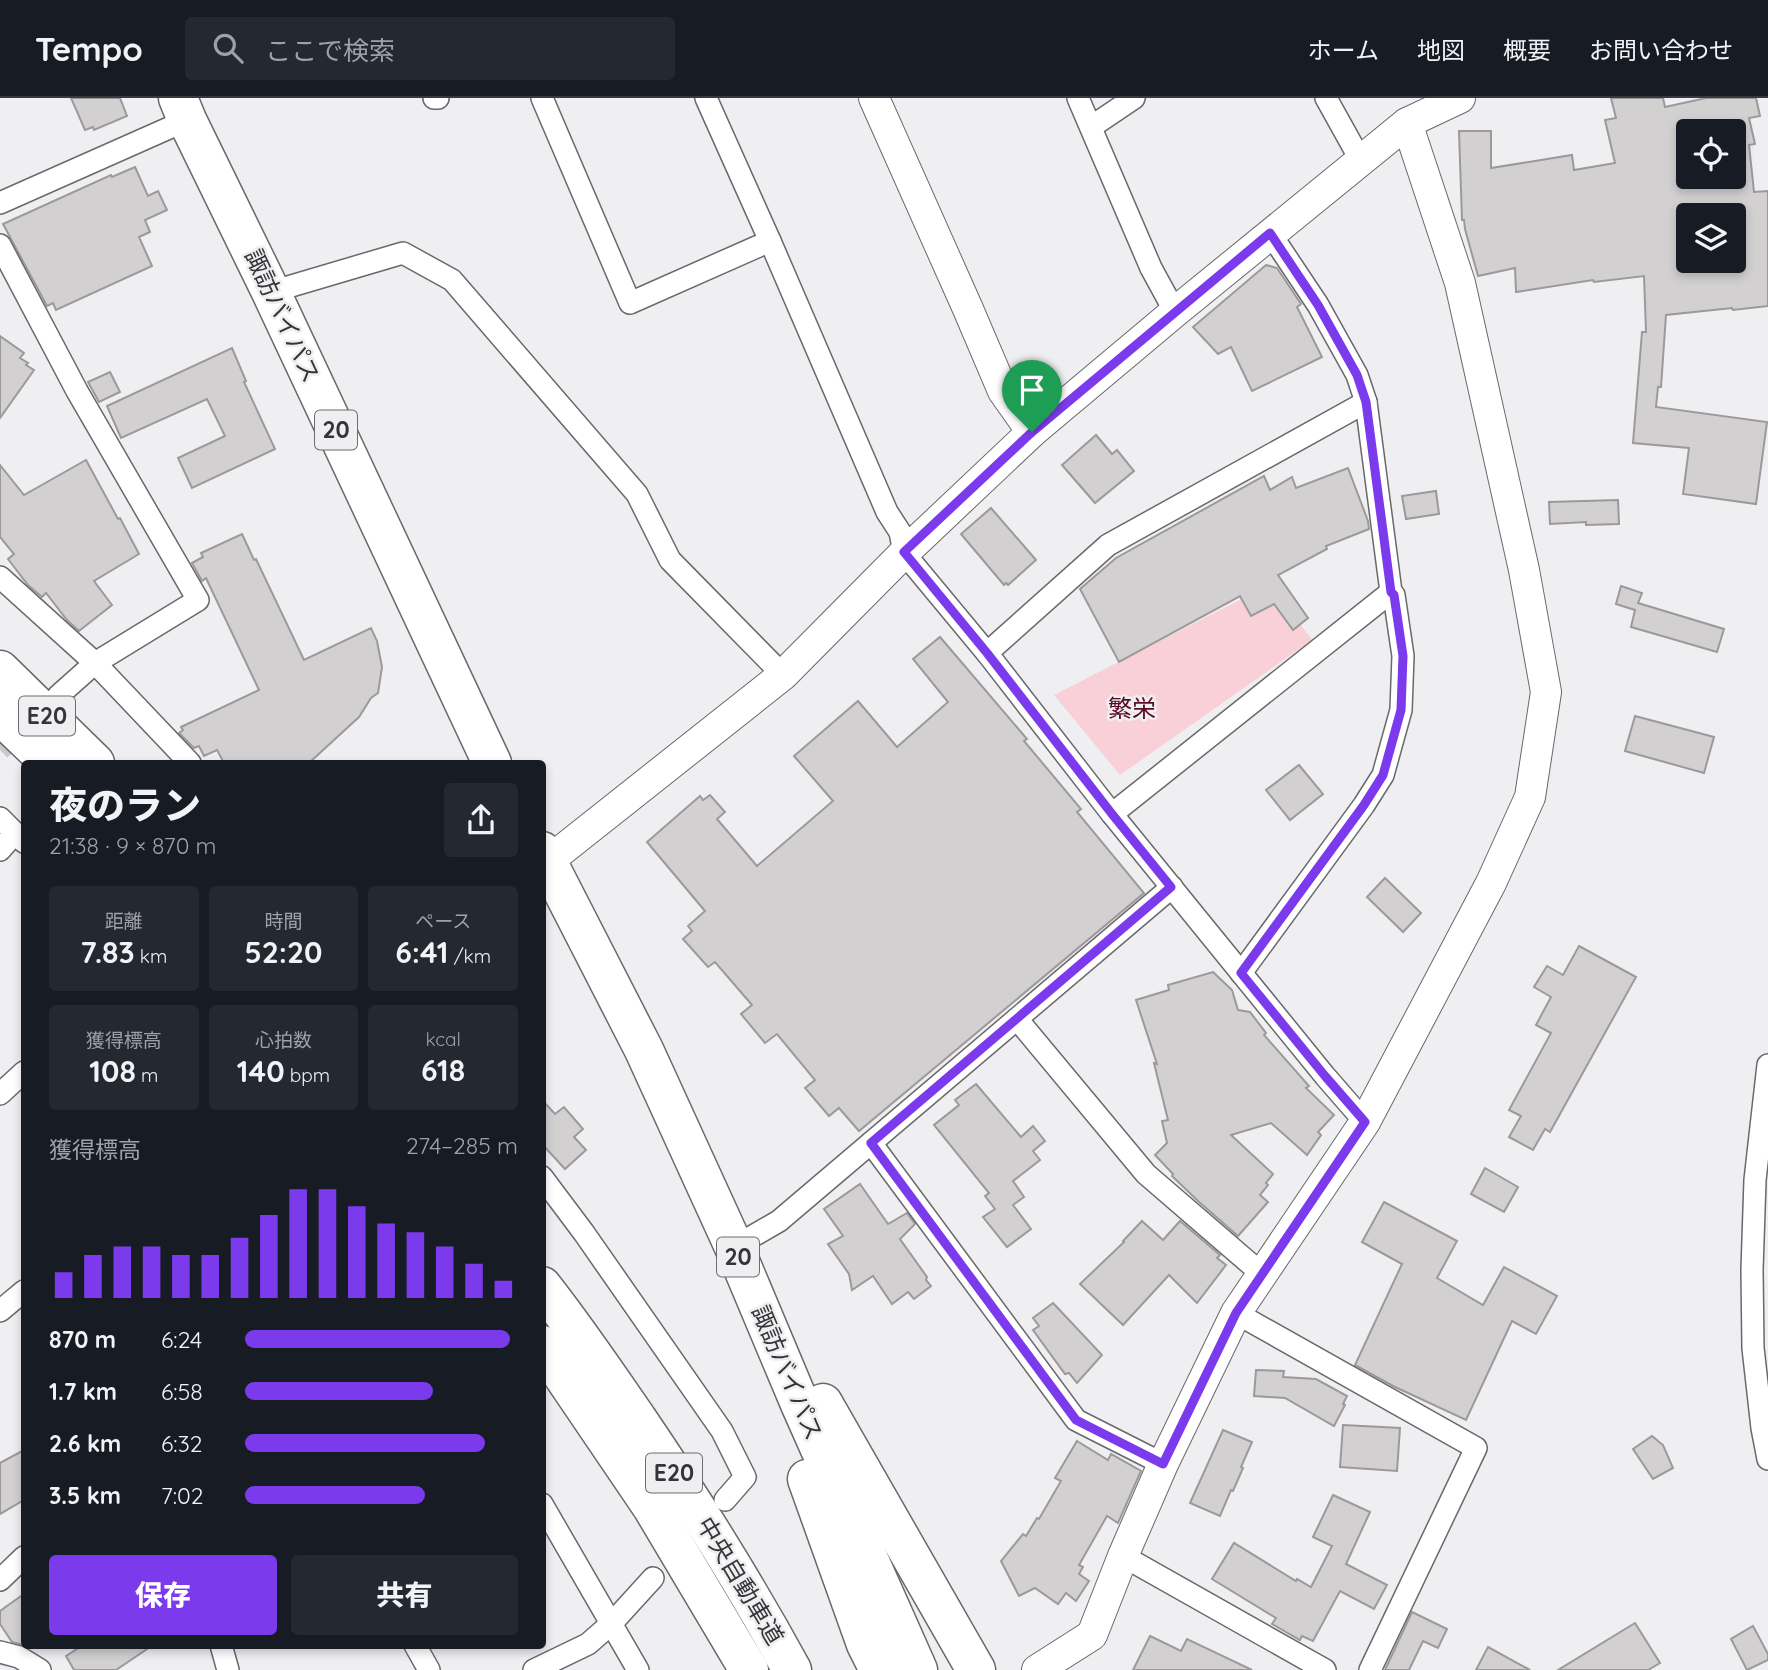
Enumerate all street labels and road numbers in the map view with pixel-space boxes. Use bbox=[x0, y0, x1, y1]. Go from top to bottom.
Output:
street label: 諏訪バイパス bbox=[239, 244, 327, 387]
road number: 20 bbox=[315, 410, 357, 450]
road number: E20 bbox=[19, 696, 75, 736]
road number: 20 bbox=[717, 1238, 759, 1276]
street label: 諏訪バイパス bbox=[746, 1301, 830, 1445]
road number: E20 bbox=[646, 1454, 702, 1492]
street label: 中央自動車道 bbox=[691, 1511, 791, 1650]

